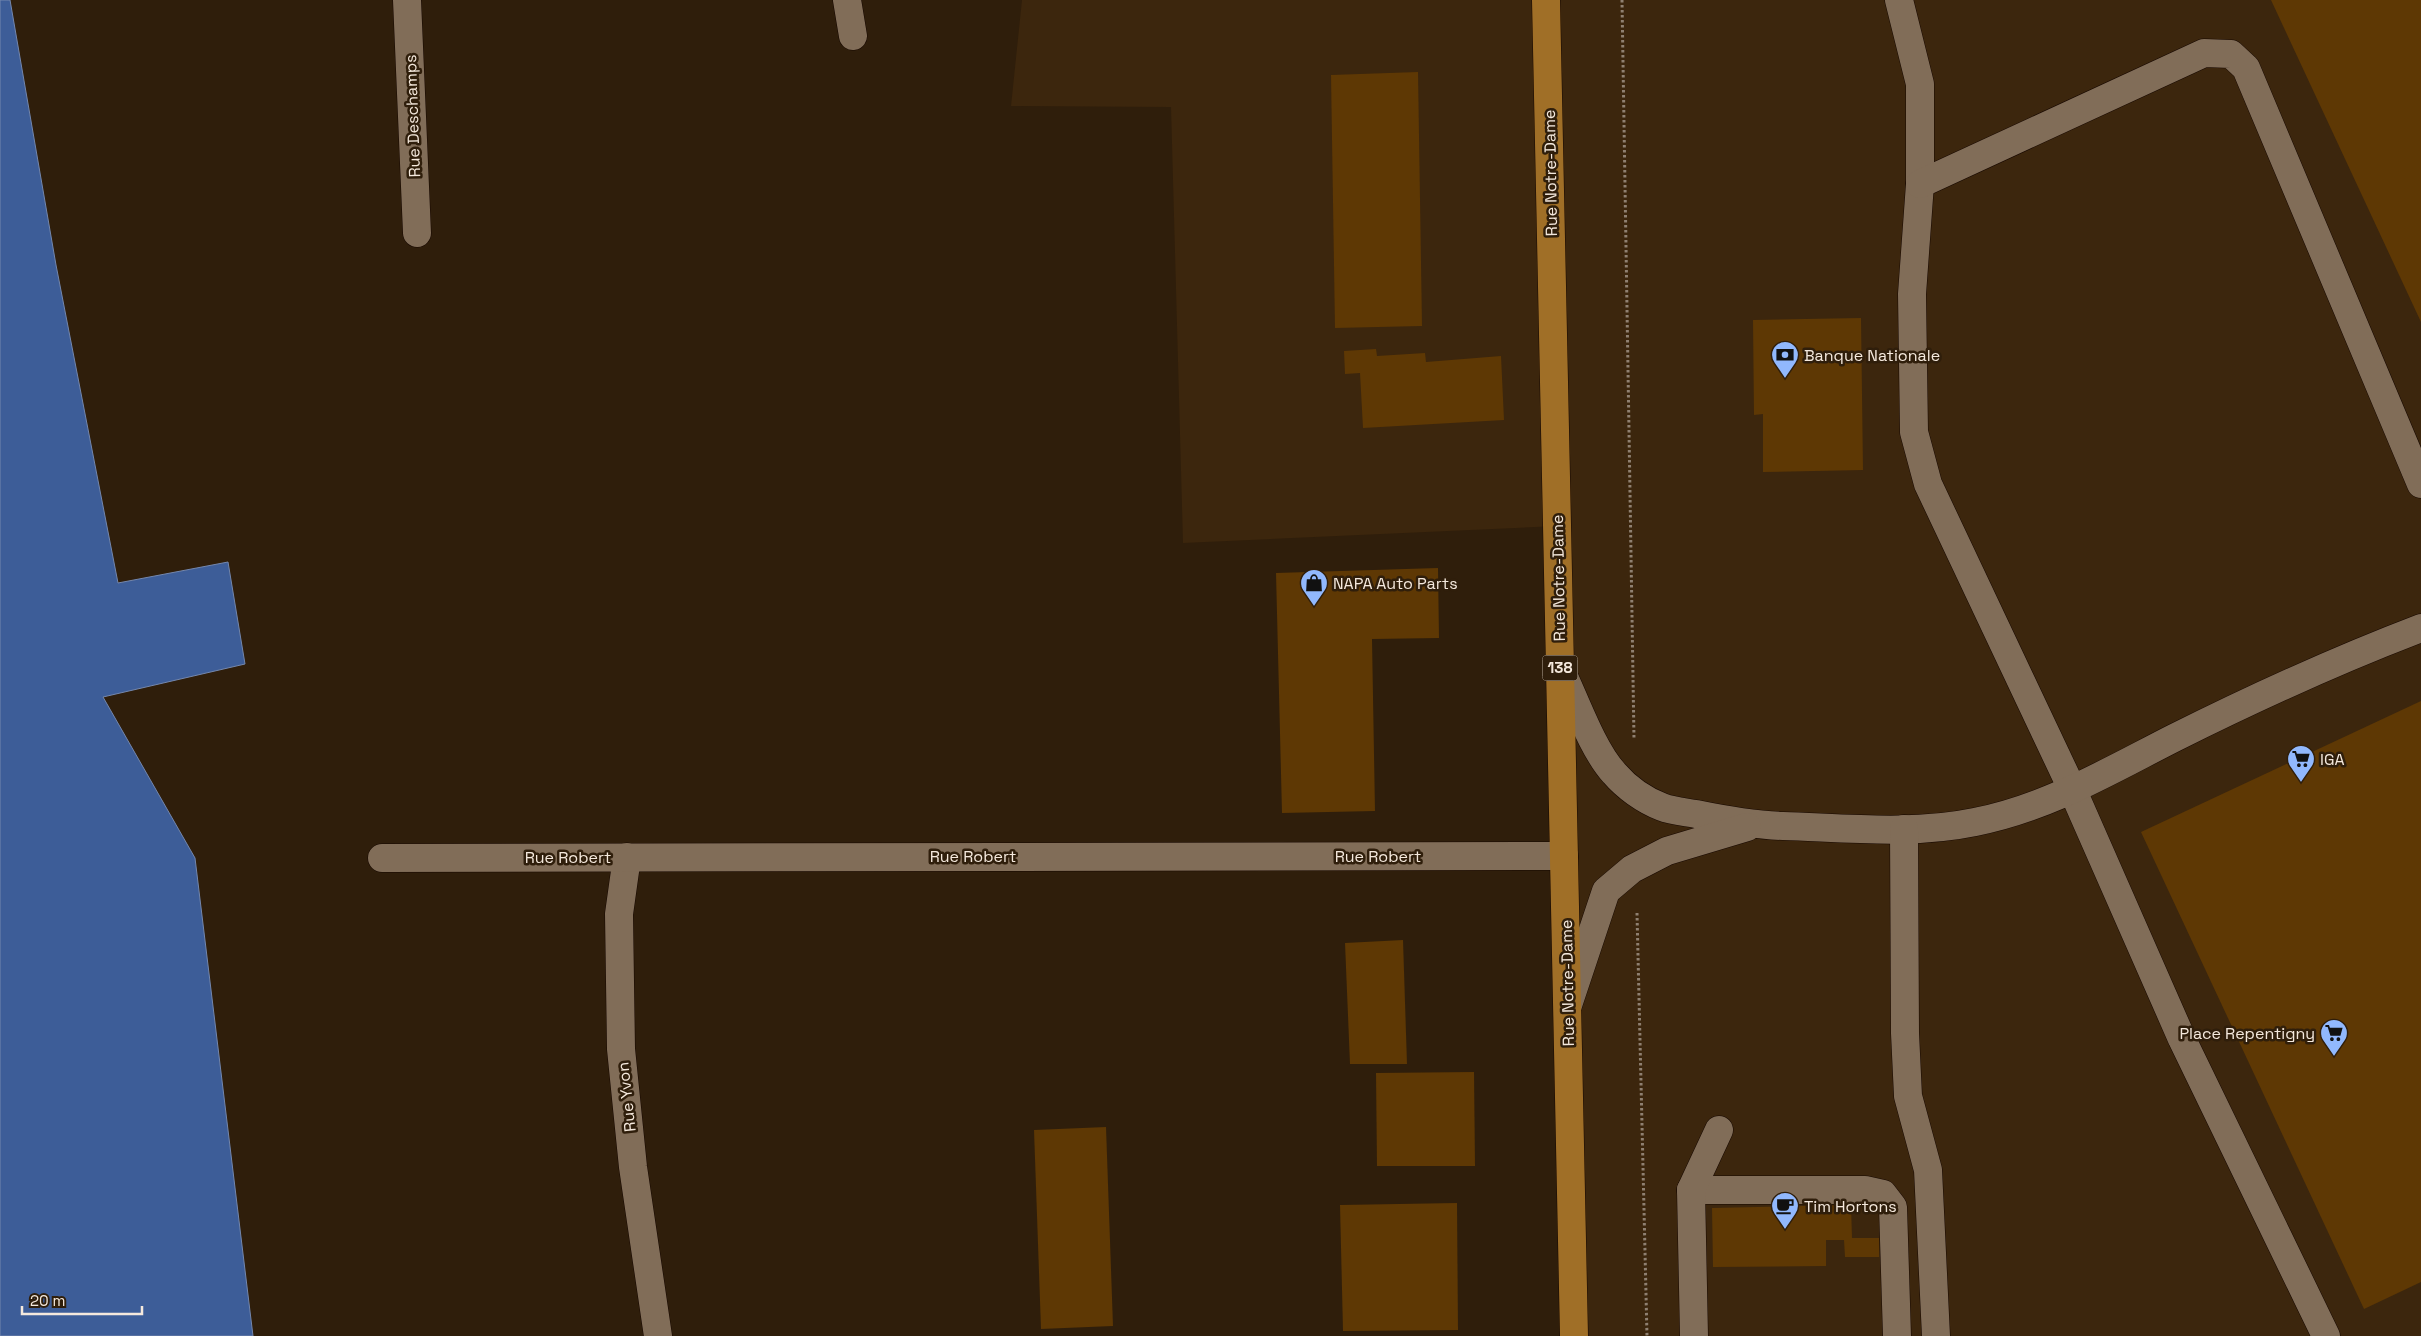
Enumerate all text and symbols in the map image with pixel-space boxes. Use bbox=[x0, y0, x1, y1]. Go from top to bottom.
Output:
street label: Rue Deschamps bbox=[400, 54, 425, 178]
street label: Rue Notre-Dame bbox=[1539, 110, 1562, 236]
bank icon: Banque Nationale bbox=[1770, 340, 1800, 379]
place label: Banque Nationale bbox=[1804, 345, 1940, 366]
street label: Rue Notre-Dame bbox=[1547, 515, 1570, 641]
shop icon: NAPA Auto Parts bbox=[1299, 568, 1329, 607]
place label: NAPA Auto Parts bbox=[1333, 573, 1458, 594]
road number: 138 bbox=[1542, 656, 1578, 680]
supermarket icon: IGA bbox=[2286, 744, 2316, 783]
place label: IGA bbox=[2320, 749, 2345, 770]
street label: Rue Robert bbox=[930, 846, 1016, 867]
street label: Rue Robert bbox=[1335, 846, 1421, 867]
street label: Rue Robert bbox=[525, 847, 611, 868]
street label: Rue Notre-Dame bbox=[1556, 920, 1579, 1046]
supermarket icon: Place Repentigny bbox=[2319, 1018, 2349, 1057]
place label: Place Repentigny bbox=[2179, 1023, 2315, 1044]
street label: Rue Yvon bbox=[612, 1061, 641, 1133]
cafe icon: Tim Hortons bbox=[1770, 1191, 1800, 1230]
place label: Tim Hortons bbox=[1804, 1196, 1897, 1217]
scale bar bbox=[22, 1284, 142, 1316]
text: 20 m bbox=[30, 1291, 65, 1310]

